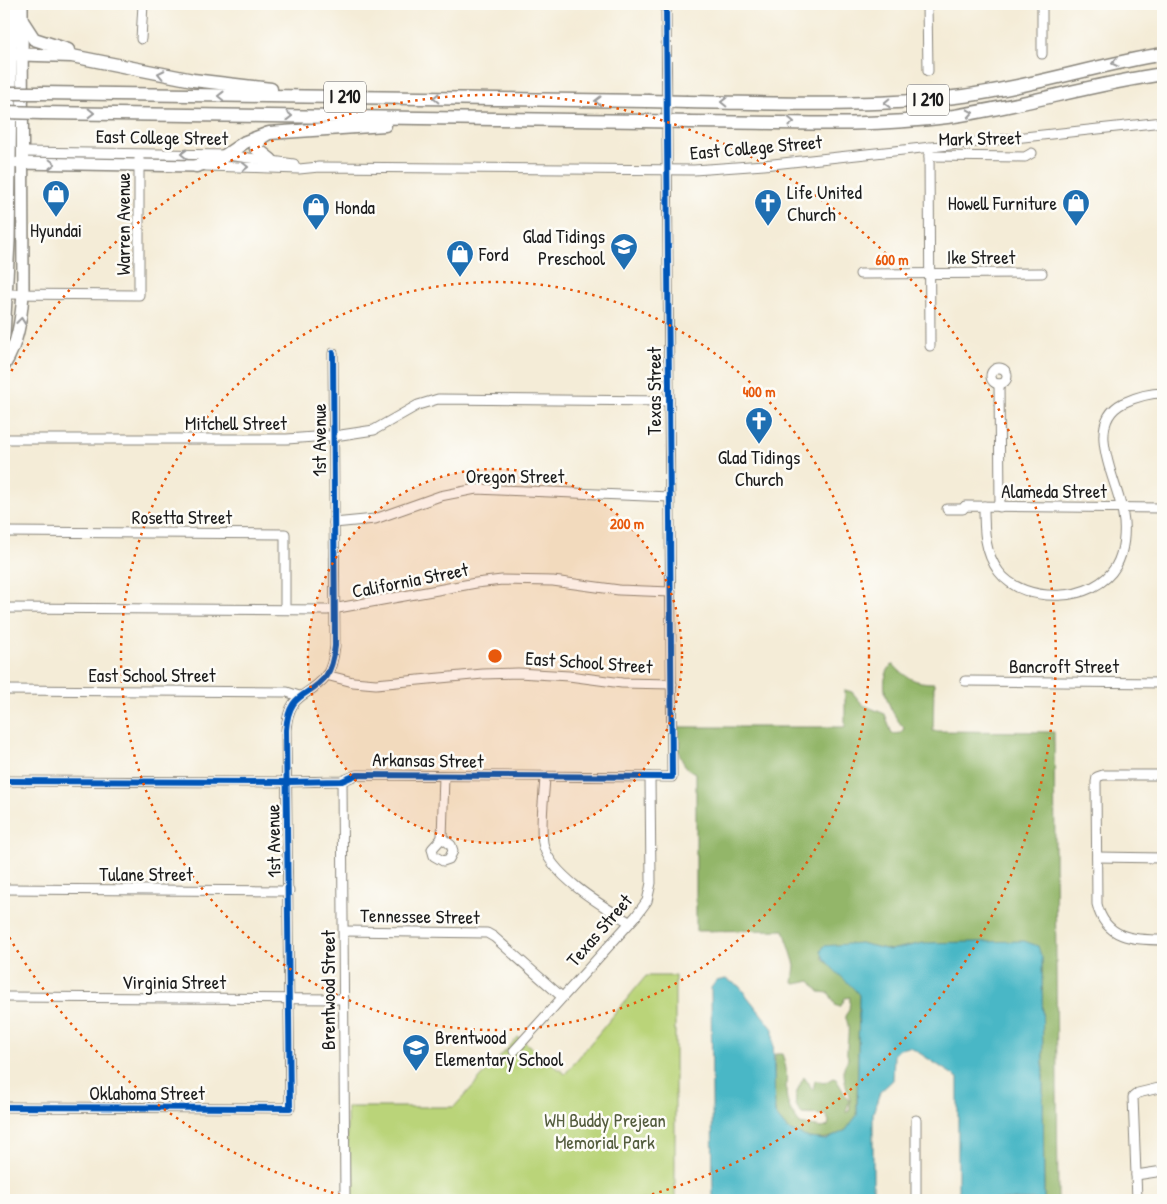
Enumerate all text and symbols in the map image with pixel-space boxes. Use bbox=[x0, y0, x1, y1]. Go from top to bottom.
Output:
one-way arrow bbox=[1111, 57, 1120, 68]
one-way arrow bbox=[156, 69, 165, 79]
road number: I 210 bbox=[324, 81, 366, 112]
road number: I 210 bbox=[907, 84, 949, 116]
one-way arrow bbox=[217, 91, 224, 101]
one-way arrow bbox=[432, 93, 440, 104]
one-way arrow bbox=[594, 96, 602, 106]
one-way arrow bbox=[720, 97, 728, 108]
one-way arrow bbox=[883, 98, 890, 108]
one-way arrow bbox=[88, 108, 95, 118]
one-way arrow bbox=[966, 109, 975, 119]
one-way arrow bbox=[285, 111, 293, 121]
one-way arrow bbox=[787, 117, 795, 128]
street label: East College Street bbox=[96, 123, 229, 151]
street label: Mark Street bbox=[938, 124, 1022, 152]
street label: East College Street bbox=[689, 128, 824, 166]
one-way arrow bbox=[179, 149, 187, 159]
one-way arrow bbox=[49, 158, 57, 169]
one-way arrow bbox=[242, 162, 249, 172]
street label: Warren Avenue bbox=[110, 172, 136, 275]
shop icon: Hyundai bbox=[41, 179, 71, 218]
place label: Life United Church bbox=[787, 179, 862, 227]
church icon: Life United Church bbox=[753, 188, 783, 227]
shop icon: Howell Furniture bbox=[1061, 188, 1091, 227]
place label: Howell Furniture bbox=[948, 190, 1057, 216]
shop icon: Honda bbox=[301, 192, 331, 231]
place label: Honda bbox=[335, 194, 376, 220]
place label: Hyundai bbox=[30, 217, 82, 243]
place label: Glad Tidings Preschool bbox=[522, 223, 606, 271]
school or university icon: Glad Tidings Preschool bbox=[609, 232, 639, 271]
shop icon: Ford bbox=[445, 239, 475, 278]
place label: Ford bbox=[478, 241, 509, 267]
street label: Ike Street bbox=[947, 244, 1016, 270]
text: 600 m bbox=[875, 249, 909, 270]
one-way arrow bbox=[15, 316, 26, 324]
street label: Texas Street bbox=[641, 346, 667, 435]
text: 400 m bbox=[743, 381, 775, 402]
street label: 1st Avenue bbox=[306, 403, 332, 477]
church icon: Glad Tidings Church bbox=[744, 406, 774, 445]
street label: Mitchell Street bbox=[185, 410, 287, 436]
place label: Glad Tidings Church bbox=[718, 444, 800, 492]
street label: Oregon Street bbox=[466, 463, 565, 489]
street label: Alameda Street bbox=[1001, 478, 1107, 504]
street label: Rosetta Street bbox=[132, 504, 233, 530]
text: 200 m bbox=[610, 513, 644, 534]
street label: California Street bbox=[350, 556, 471, 604]
street label: East School Street bbox=[525, 645, 654, 679]
centre of rings bbox=[486, 647, 504, 665]
street label: Bancroft Street bbox=[1009, 653, 1119, 679]
street label: East School Street bbox=[88, 662, 216, 688]
street label: Arkansas Street bbox=[372, 746, 484, 774]
street label: 1st Avenue bbox=[259, 804, 287, 878]
street label: Tulane Street bbox=[99, 861, 193, 887]
street label: Texas Street bbox=[560, 888, 638, 972]
street label: Tennessee Street bbox=[360, 902, 480, 930]
street label: Brentwood Street bbox=[315, 930, 341, 1050]
street label: Virginia Street bbox=[122, 969, 226, 995]
place label: Brentwood Elementary School bbox=[435, 1024, 564, 1072]
school or university icon: Brentwood Elementary School bbox=[401, 1033, 431, 1072]
street label: Oklahoma Street bbox=[89, 1080, 205, 1106]
park label: WH Buddy Prejean Memorial Park bbox=[544, 1107, 666, 1155]

